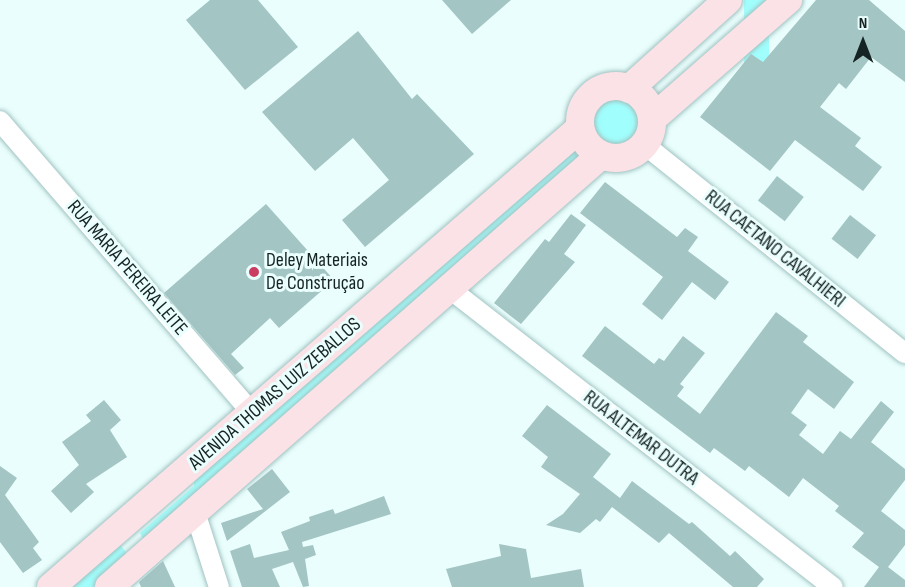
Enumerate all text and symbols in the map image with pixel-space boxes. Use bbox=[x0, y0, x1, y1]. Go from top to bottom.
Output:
north arrow bbox=[833, 12, 893, 72]
text: N bbox=[859, 14, 867, 33]
street label: RUA CAETANO CAVALHIERI bbox=[700, 185, 850, 313]
street label: RUA MARIA PEREIRA LEITE bbox=[62, 196, 192, 340]
place label: Deley Materiais De Construção bbox=[266, 248, 368, 295]
marker: Deley Materiais De Construção bbox=[247, 265, 261, 279]
street label: AVENIDA THOMAS LUIZ ZEBALLOS bbox=[184, 313, 366, 475]
street label: RUA ALTEMAR DUTRA bbox=[578, 385, 704, 491]

